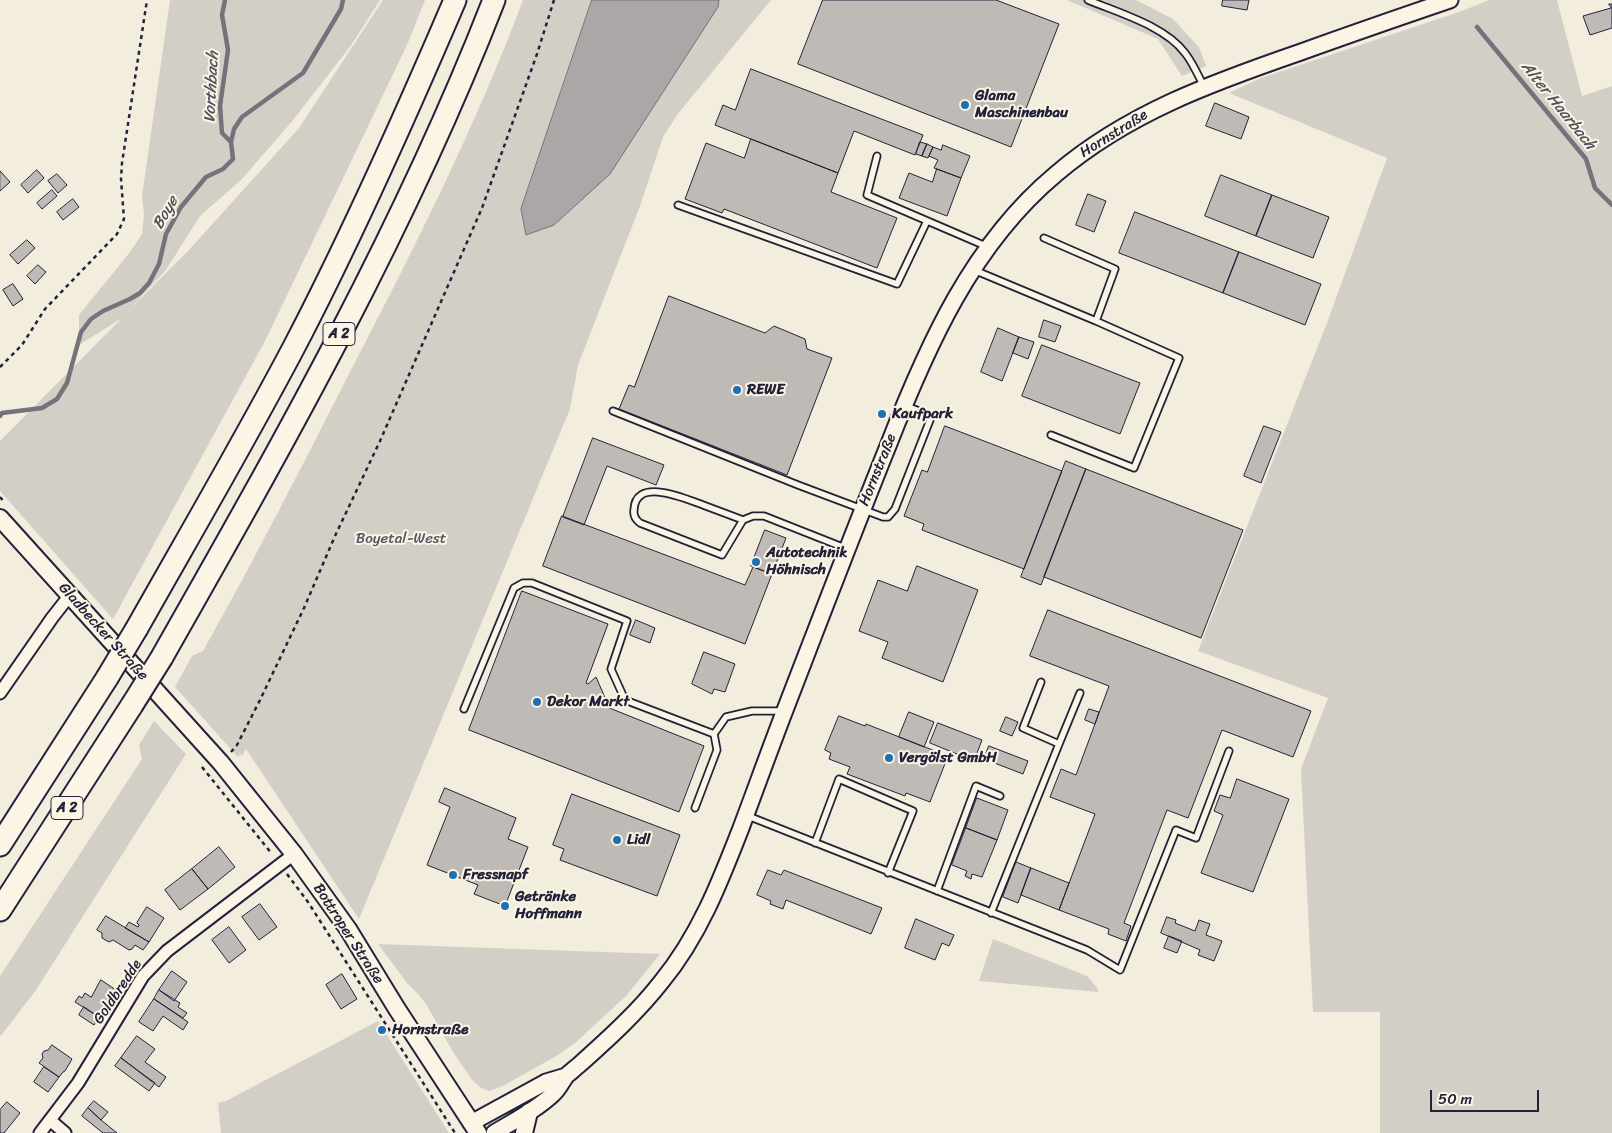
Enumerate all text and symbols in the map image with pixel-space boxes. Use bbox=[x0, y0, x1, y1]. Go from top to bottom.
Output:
water label: Vorthbach bbox=[201, 51, 223, 123]
water label: Alter Haarbach bbox=[1517, 58, 1599, 154]
place label: Glama Maschinenbau bbox=[975, 87, 1068, 122]
marker: Glama Maschinenbau bbox=[959, 99, 971, 111]
street label: Hornstraße bbox=[1077, 106, 1151, 162]
water label: Boye bbox=[149, 193, 183, 233]
road number: A 2 bbox=[323, 322, 355, 346]
place label: REWE bbox=[747, 381, 785, 399]
marker: REWE bbox=[731, 384, 743, 396]
place label: Kaufpark bbox=[892, 405, 953, 423]
marker: Kaufpark bbox=[876, 408, 888, 420]
street label: Hornstraße bbox=[855, 431, 901, 509]
park label: Boyetal-West bbox=[356, 530, 446, 548]
place label: Autotechnik Höhnisch bbox=[766, 544, 847, 579]
marker: Autotechnik Höhnisch bbox=[750, 556, 762, 568]
street label: Gladbecker Straße bbox=[54, 579, 152, 685]
place label: Dekor Markt bbox=[547, 693, 629, 711]
marker: Dekor Markt bbox=[531, 696, 543, 708]
place label: Vergölst GmbH bbox=[899, 749, 997, 767]
marker: Vergölst GmbH bbox=[883, 752, 895, 764]
road number: A 2 bbox=[51, 796, 83, 820]
place label: Lidl bbox=[627, 831, 650, 849]
marker: Lidl bbox=[611, 834, 623, 846]
place label: Fressnapf bbox=[463, 866, 528, 884]
marker: Fressnapf bbox=[447, 869, 459, 881]
street label: Bottroper Straße bbox=[309, 880, 387, 988]
place label: Getränke Hoffmann bbox=[515, 888, 582, 923]
marker: Getränke Hoffmann bbox=[499, 900, 511, 912]
street label: Goldbredde bbox=[90, 956, 146, 1028]
place label: Hornstraße bbox=[392, 1021, 468, 1039]
marker: Hornstraße bbox=[376, 1024, 388, 1036]
scale bar bbox=[1432, 1080, 1541, 1112]
text: 50 m bbox=[1438, 1086, 1472, 1112]

